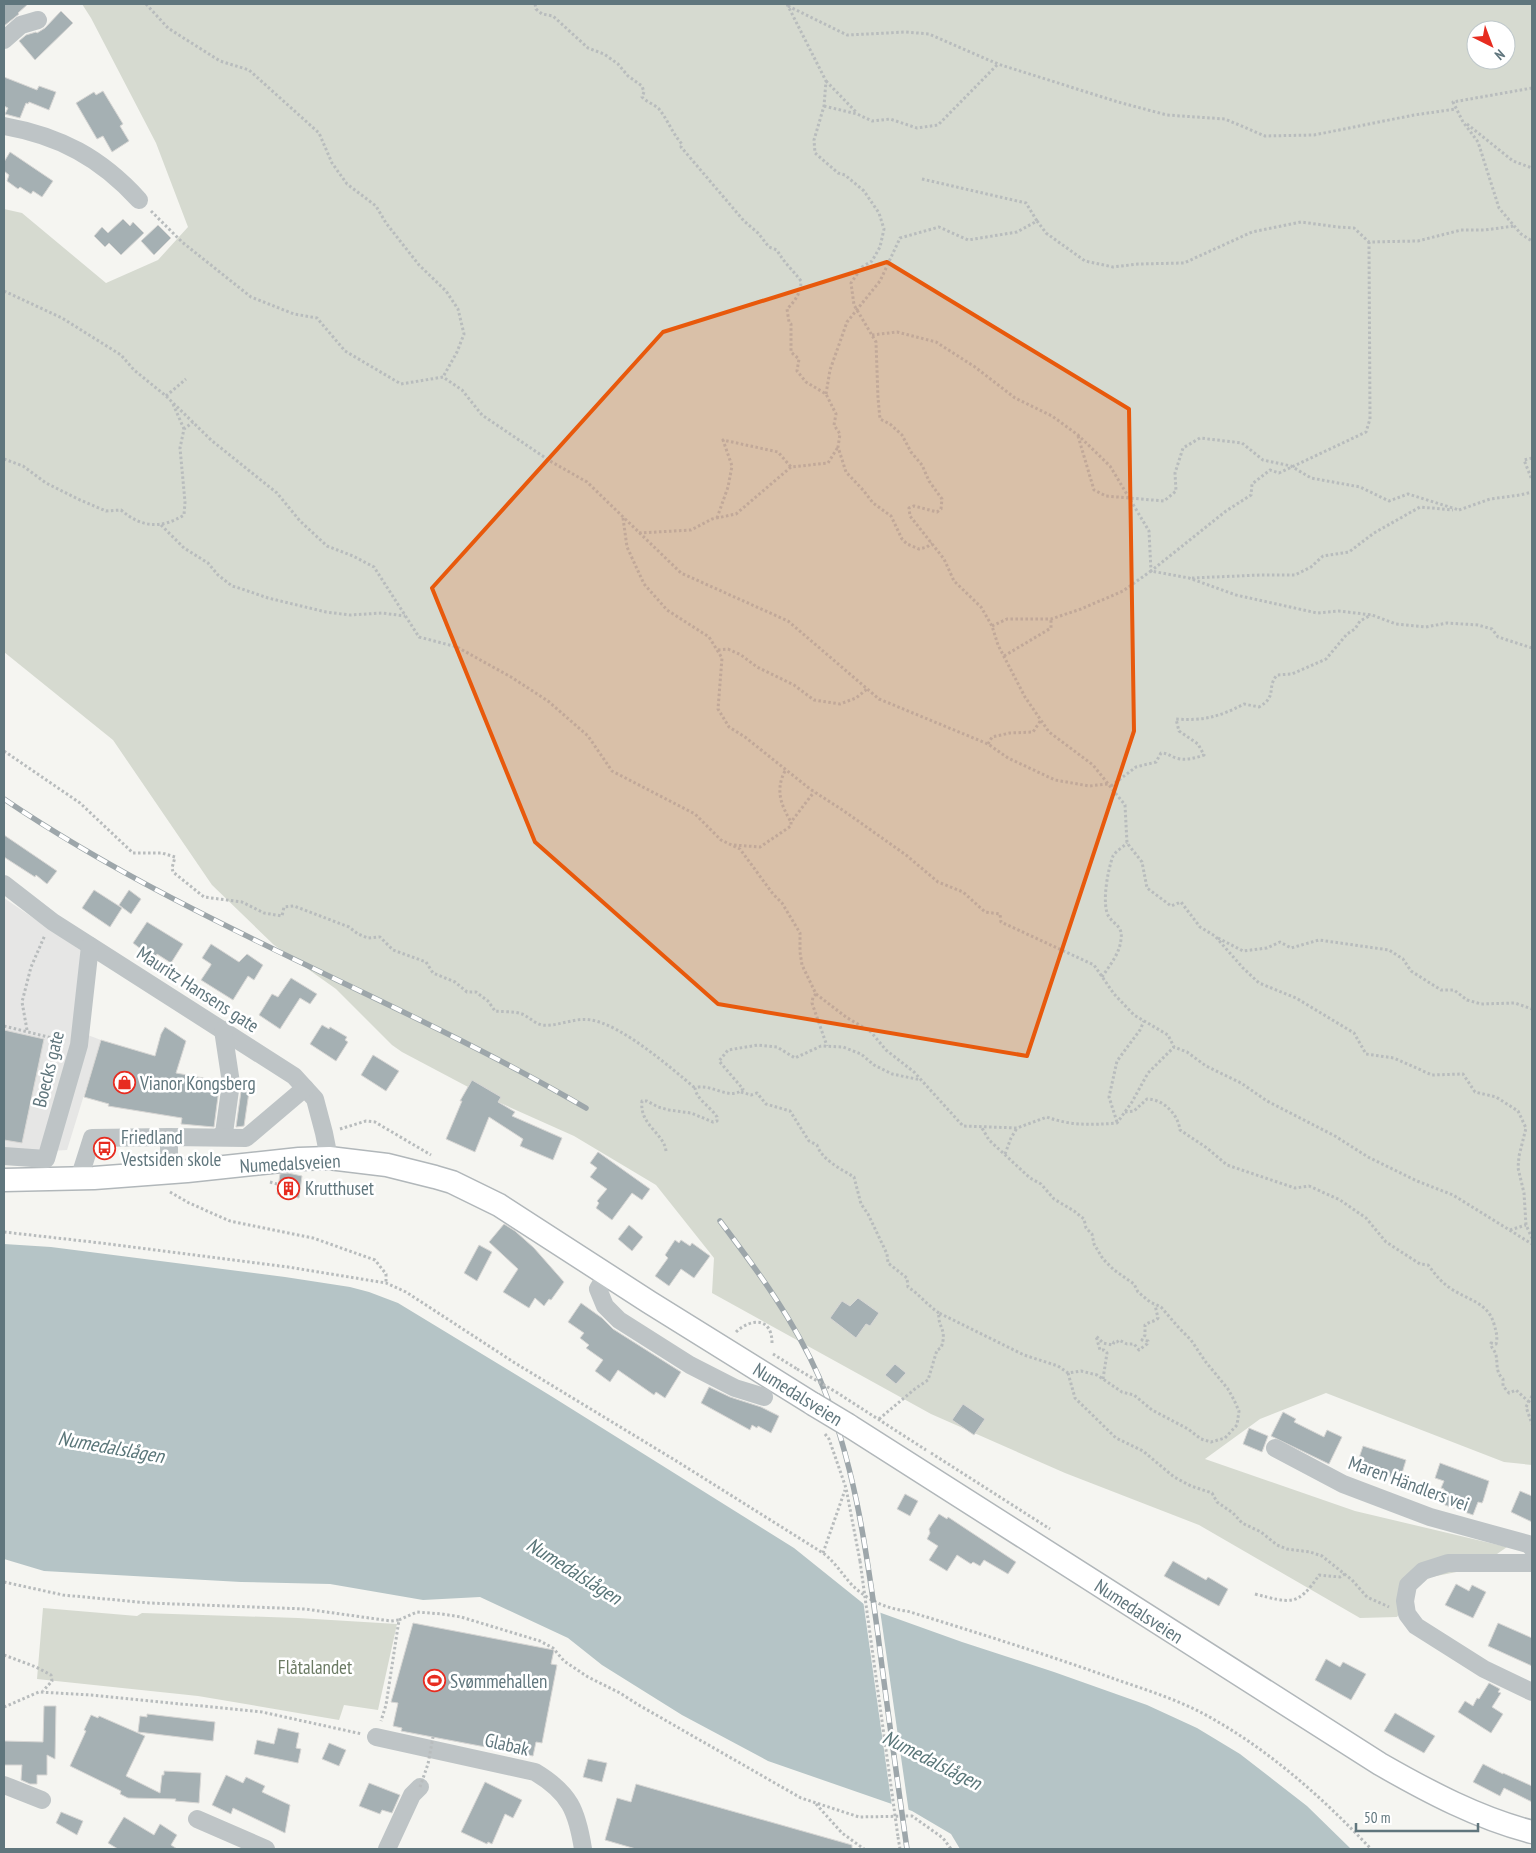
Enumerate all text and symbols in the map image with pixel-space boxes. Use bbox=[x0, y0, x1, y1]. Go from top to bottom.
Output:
north arrow bbox=[1466, 20, 1516, 70]
text: N bbox=[1491, 45, 1509, 64]
street label: Mauritz Hansens gate bbox=[132, 941, 264, 1037]
street label: Boecks gate bbox=[27, 1028, 69, 1110]
shop icon: Vianor Kongsberg bbox=[112, 1071, 136, 1095]
place label: Vianor Kongsberg bbox=[139, 1071, 256, 1095]
place label: Friedland Vestsiden skole bbox=[120, 1125, 222, 1171]
bus stop icon: Friedland Vestsiden skole bbox=[93, 1136, 117, 1160]
street label: Numedalsveien bbox=[239, 1148, 341, 1178]
building icon: Krutthuset bbox=[277, 1176, 301, 1200]
place label: Krutthuset bbox=[305, 1176, 375, 1200]
street label: Numedalsveien bbox=[749, 1357, 847, 1431]
water label: Numedalslågen bbox=[56, 1425, 167, 1469]
street label: Maren Händlers vei bbox=[1345, 1450, 1473, 1516]
water label: Numedalslågen bbox=[522, 1532, 627, 1611]
street label: Numedalsveien bbox=[1090, 1573, 1188, 1649]
park label: Flåtalandet bbox=[278, 1655, 353, 1679]
sports icon: Svømmehallen bbox=[422, 1669, 446, 1693]
place label: Svømmehallen bbox=[450, 1669, 547, 1693]
water label: Numedalslågen bbox=[878, 1724, 987, 1796]
street label: Glabak bbox=[483, 1727, 532, 1761]
scale bar bbox=[1356, 1800, 1478, 1832]
text: 50 m bbox=[1364, 1808, 1390, 1827]

